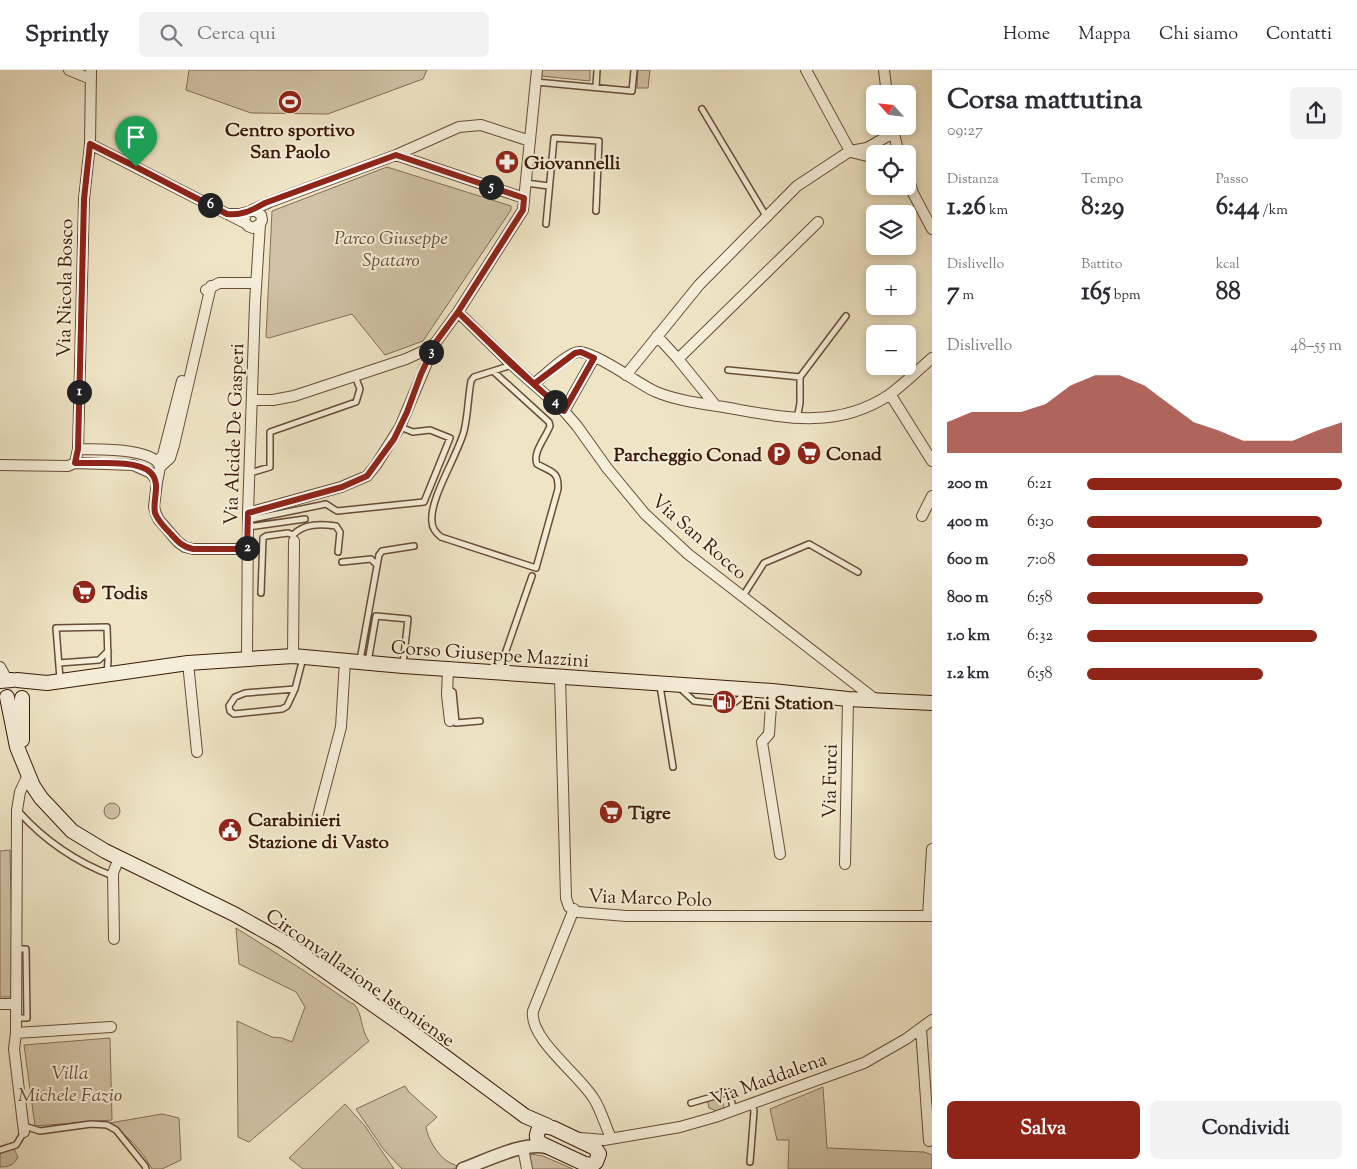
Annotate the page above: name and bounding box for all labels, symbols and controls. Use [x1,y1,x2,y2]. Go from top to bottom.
search box [139,12,489,57]
text: Sprintly [25,18,109,52]
icon: search [157,21,185,49]
text: Cerca qui [197,21,276,48]
text: Home [1003,22,1050,48]
text: Mappa [1078,22,1131,48]
text: Chi siamo [1159,22,1238,48]
text: Contatti [1266,22,1332,48]
text: Corsa mattutina [947,81,1143,121]
north arrow [866,85,916,135]
map controls [866,85,916,375]
button: share [1290,87,1342,139]
sports icon: Centro sportivo San Paolo [277,89,303,115]
pin [115,116,157,167]
place label: Centro sportivo San Paolo [225,118,356,167]
text: 09:27 [947,120,983,143]
icon: arrive [122,123,150,151]
button: locate [866,145,916,195]
pharmacy icon: Giovannelli [494,149,520,175]
place label: Giovannelli [524,151,621,178]
text: Distanza [947,170,999,190]
text: Tempo [1081,170,1123,190]
text: Passo [1216,170,1248,190]
pin: 5 [478,174,504,200]
text: 5 [489,177,494,197]
text: 1.26 [947,190,986,226]
text: 8:29 [1081,190,1124,226]
text: 6:44 [1216,190,1260,226]
pin: 6 [198,192,222,218]
text: 6 [207,195,214,215]
text: km [986,201,1008,221]
text: /km [1260,201,1288,221]
button: layers [866,205,916,255]
street label: Via Nicola Bosco [52,219,81,358]
park label: Parco Giuseppe Spataro [334,226,448,275]
text: Dislivello [947,255,1004,275]
text: Battito [1081,255,1122,275]
text: kcal [1216,255,1240,275]
button: + [866,265,916,315]
text: 7 [947,275,960,311]
text: 165 [1081,275,1111,311]
text: 88 [1216,275,1241,311]
text: m [960,286,974,306]
text: bpm [1111,286,1141,306]
button: − [866,325,916,375]
text: Dislivello [947,335,1012,358]
text: 48–55 m [1290,335,1342,358]
pin: 3 [418,340,444,364]
text: 3 [429,342,434,362]
street label: Via Alcide De Gasperi [219,343,252,525]
pin: 1 [66,380,92,404]
text: 1 [77,382,82,402]
pin: 4 [542,390,568,414]
text: 4 [552,392,559,412]
supermarket icon: Conad [796,440,822,466]
parking icon: Parcheggio Conad [766,441,792,467]
place label: Conad [826,442,882,469]
place label: Parcheggio Conad [614,443,762,470]
text: 200 m [947,473,988,496]
text: 6:21 [1027,473,1052,496]
street label: Via San Rocco [645,489,752,587]
text: 400 m [947,511,989,534]
text: 6:30 [1027,511,1054,534]
pin: 2 [234,536,260,560]
text: 2 [244,538,251,558]
text: 600 m [947,549,989,572]
text: 7:08 [1027,549,1055,572]
supermarket icon: Todis [71,579,97,605]
place label: Todis [102,581,148,608]
text: 800 m [947,587,989,610]
text: 6:58 [1027,587,1052,610]
text: 1.0 km [947,625,990,648]
text: 6:32 [1027,625,1053,648]
street label: Corso Giuseppe Mazzini [390,635,590,676]
text: 1.2 km [947,663,989,686]
text: 6:58 [1027,663,1052,686]
fuel station icon: Eni Station [711,689,737,715]
place label: Eni Station [742,691,835,718]
street label: Via Furci [817,743,846,819]
supermarket icon: Tigre [598,799,624,825]
place label: Tigre [628,801,671,828]
place label: Carabinieri Stazione di Vasto [248,808,390,857]
public building icon: Carabinieri Stazione di Vasto [217,817,243,843]
street label: Via Marco Polo [587,884,712,915]
street label: Circonvallazione Istoniense [259,903,460,1055]
street label: Via Maddalena [707,1047,831,1114]
park label: Villa Michele Fazio [18,1061,122,1110]
button: Salva [947,1101,1140,1159]
button: Condividi [1150,1101,1342,1159]

